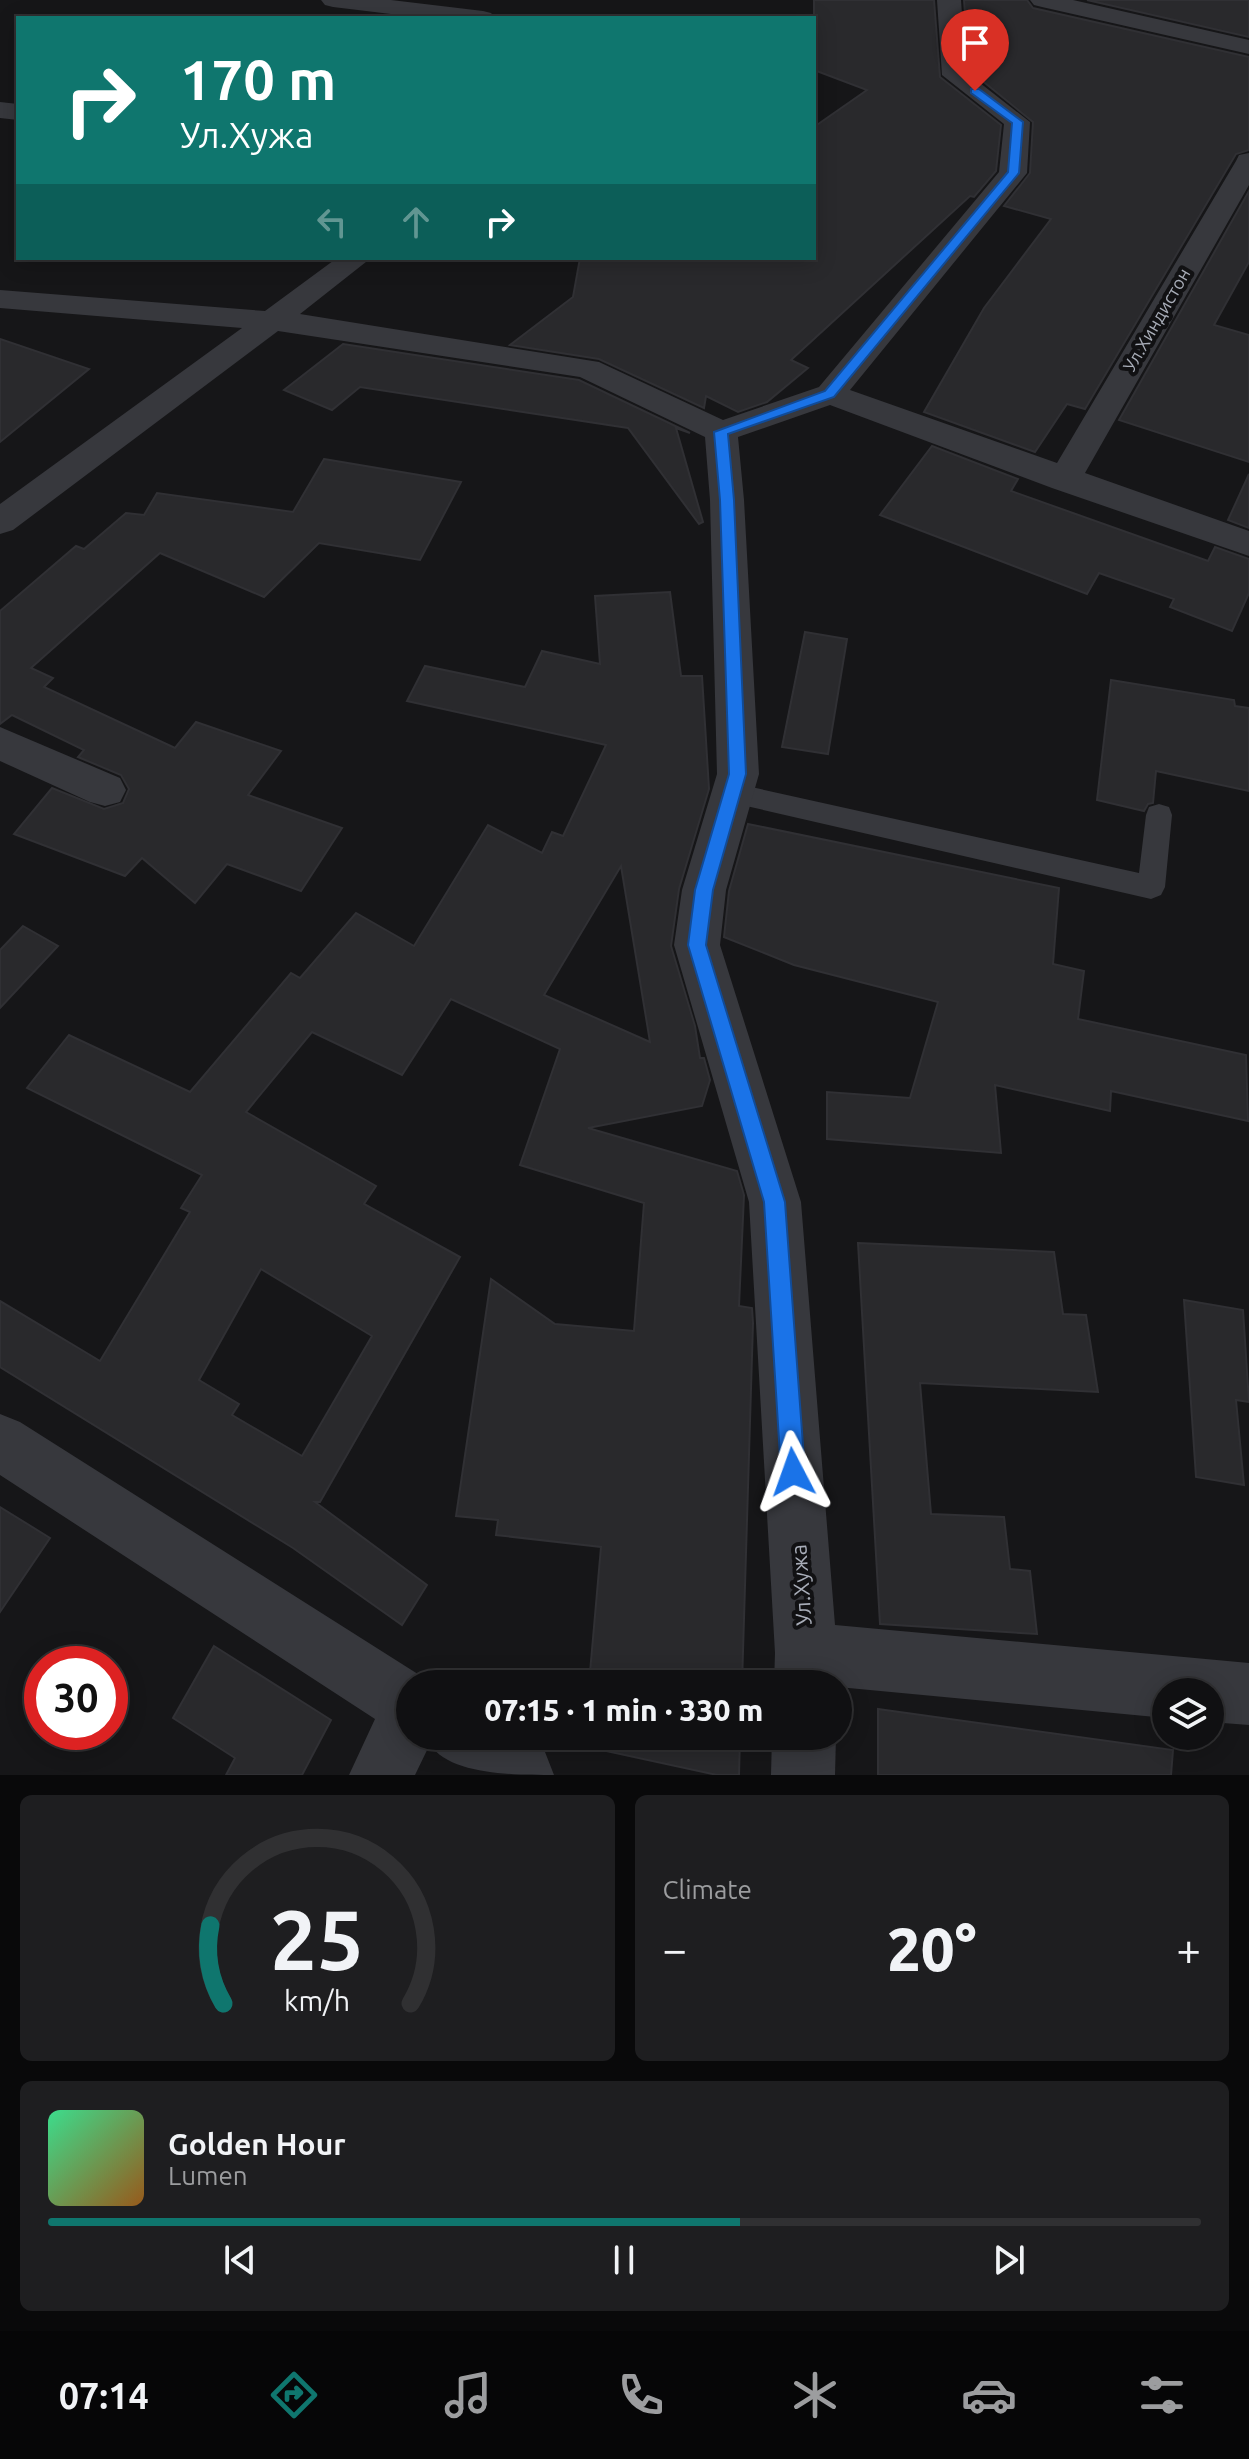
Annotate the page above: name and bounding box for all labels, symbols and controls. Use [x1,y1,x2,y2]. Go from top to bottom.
pin [941,9,1009,91]
icon: arrive [953,21,997,65]
icon: right [48,48,152,152]
text: 170 m [180,48,336,111]
text: Ул.Хужа [180,114,313,155]
icon: left [310,200,354,244]
icon: ahead [394,200,438,244]
icon: right [478,200,522,244]
street label: Ул.Хиндистон [1119,264,1194,375]
position arrow [751,1430,835,1514]
street label: Ул.Хужа [785,1543,816,1627]
speed limit sign: 30 [24,1646,128,1750]
map controls [1152,1678,1224,1750]
button: layers [1152,1678,1224,1750]
text: 07:15 · 1 min · 330 m [485,1693,763,1727]
text: Climate [663,1875,752,1904]
text: 25 [270,1892,364,1986]
text: 20° [887,1915,976,1982]
text: − [663,1924,687,1973]
text: + [1176,1924,1201,1973]
text: km/h [284,1984,350,2016]
text: Golden Hour [168,2127,346,2161]
text: Lumen [168,2161,248,2190]
icon: previous [218,2238,262,2282]
icon: pause [602,2238,646,2282]
icon: next [987,2238,1031,2282]
icon: directions [266,2367,322,2423]
icon: music [440,2367,496,2423]
icon: phone [613,2367,669,2423]
icon: climate [787,2367,843,2423]
icon: car [961,2367,1017,2423]
icon: filters [1134,2367,1190,2423]
text: 07:14 [59,2375,149,2416]

